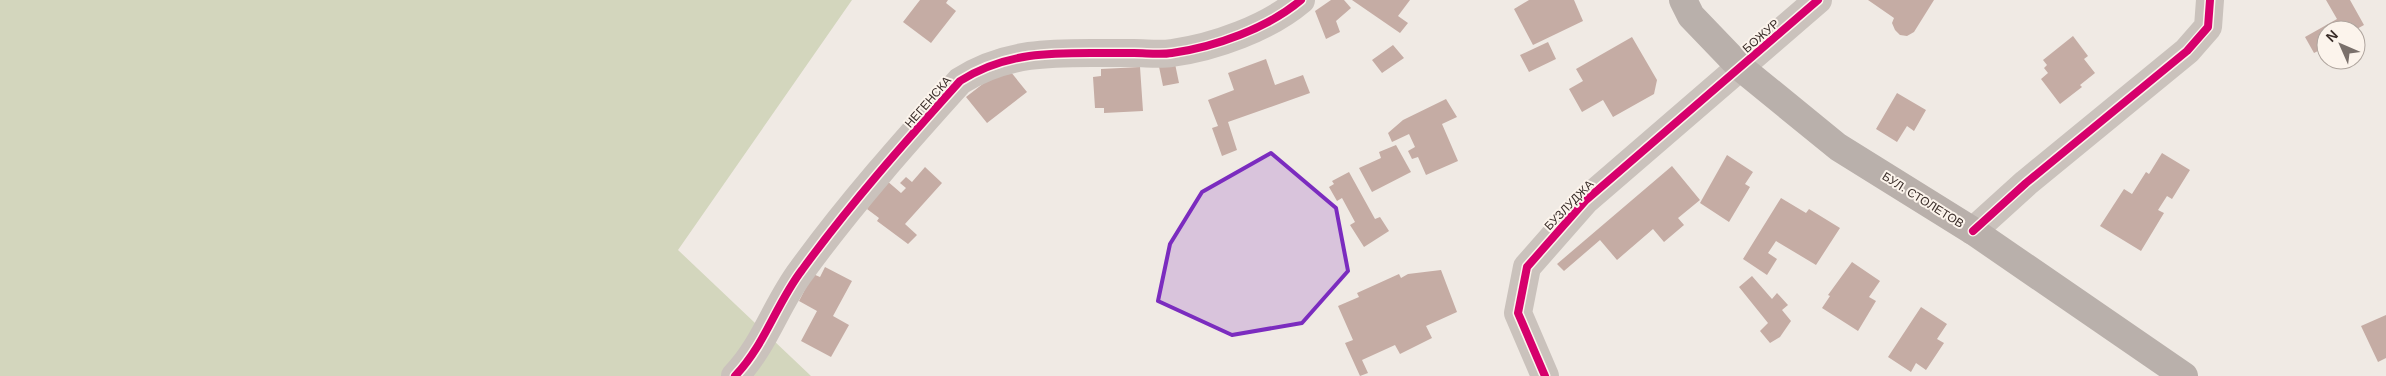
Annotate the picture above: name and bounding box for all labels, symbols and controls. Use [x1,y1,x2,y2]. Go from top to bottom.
street label: БОЖУР [1740,16,1782,56]
north arrow [2316,20,2366,70]
text: N [2323,27,2341,45]
street label: НЕГЕНСКА [902,73,954,131]
street label: БУЛ. СТОЛЕТОВ [1880,169,1966,231]
street label: БУЗЛУДЖА [1542,177,1596,233]

